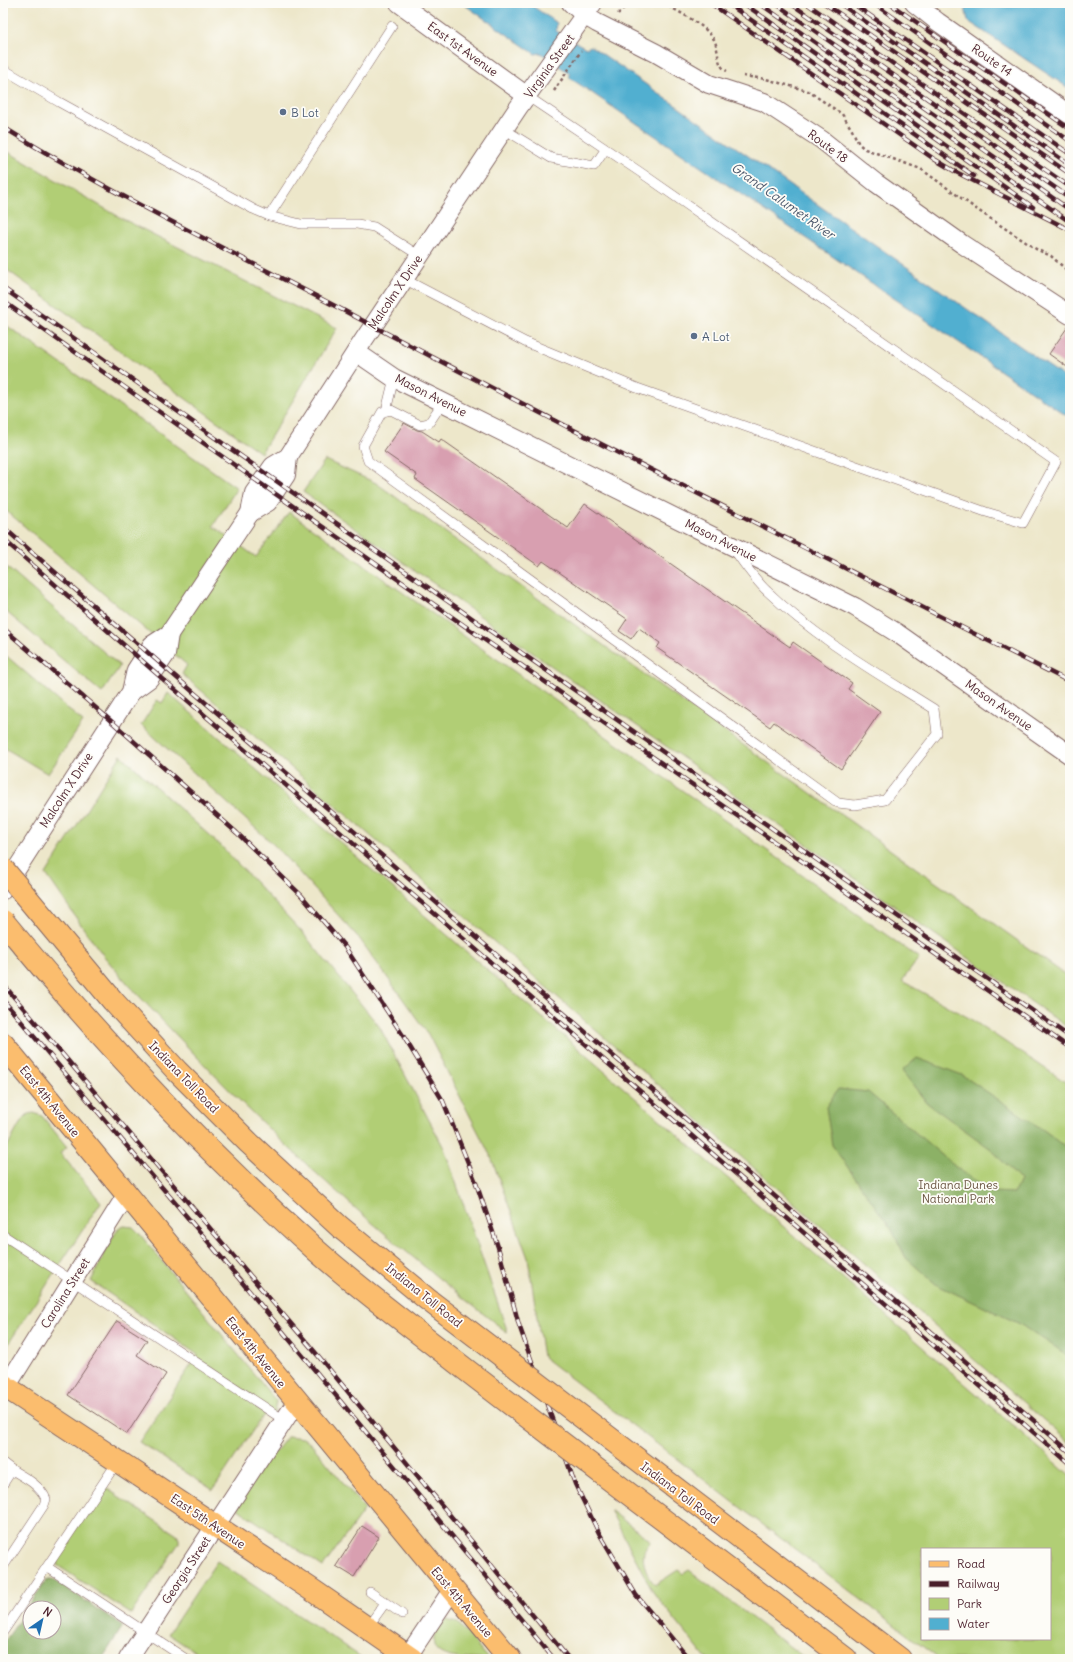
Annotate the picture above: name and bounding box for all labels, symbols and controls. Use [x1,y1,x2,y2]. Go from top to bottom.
street label: East 1st Avenue [425,18,501,80]
street label: Virginia Street [521,31,577,101]
street label: Route 14 [969,41,1015,79]
place label: B Lot [291,105,319,120]
marker: B Lot [278,107,288,117]
street label: Route 18 [805,126,851,166]
water label: Grand Calumet River [728,159,839,244]
street label: Malcolm X Drive [365,252,425,332]
place label: A Lot [702,329,730,344]
marker: A Lot [689,331,699,341]
street label: Mason Avenue [393,370,469,420]
street label: Mason Avenue [683,515,759,565]
street label: Mason Avenue [962,676,1036,734]
street label: Malcolm X Drive [36,750,96,830]
street label: Indiana Toll Road [146,1038,222,1116]
street label: East 4th Avenue [17,1062,83,1140]
park label: Indiana Dunes National Park [918,1177,998,1206]
street label: Carolina Street [37,1255,93,1331]
street label: Indiana Toll Road [383,1260,465,1330]
street label: East 4th Avenue [223,1313,289,1391]
street label: Indiana Toll Road [638,1459,722,1527]
street label: East 5th Avenue [168,1490,248,1552]
street label: Georgia Street [159,1533,213,1607]
legend [921,1548,1051,1640]
text: Road [957,1556,985,1571]
street label: East 4th Avenue [428,1564,496,1640]
text: Railway [957,1576,1000,1591]
text: Park [957,1596,982,1611]
north arrow [22,1600,62,1640]
text: N [41,1604,55,1620]
text: Water [957,1616,990,1631]

